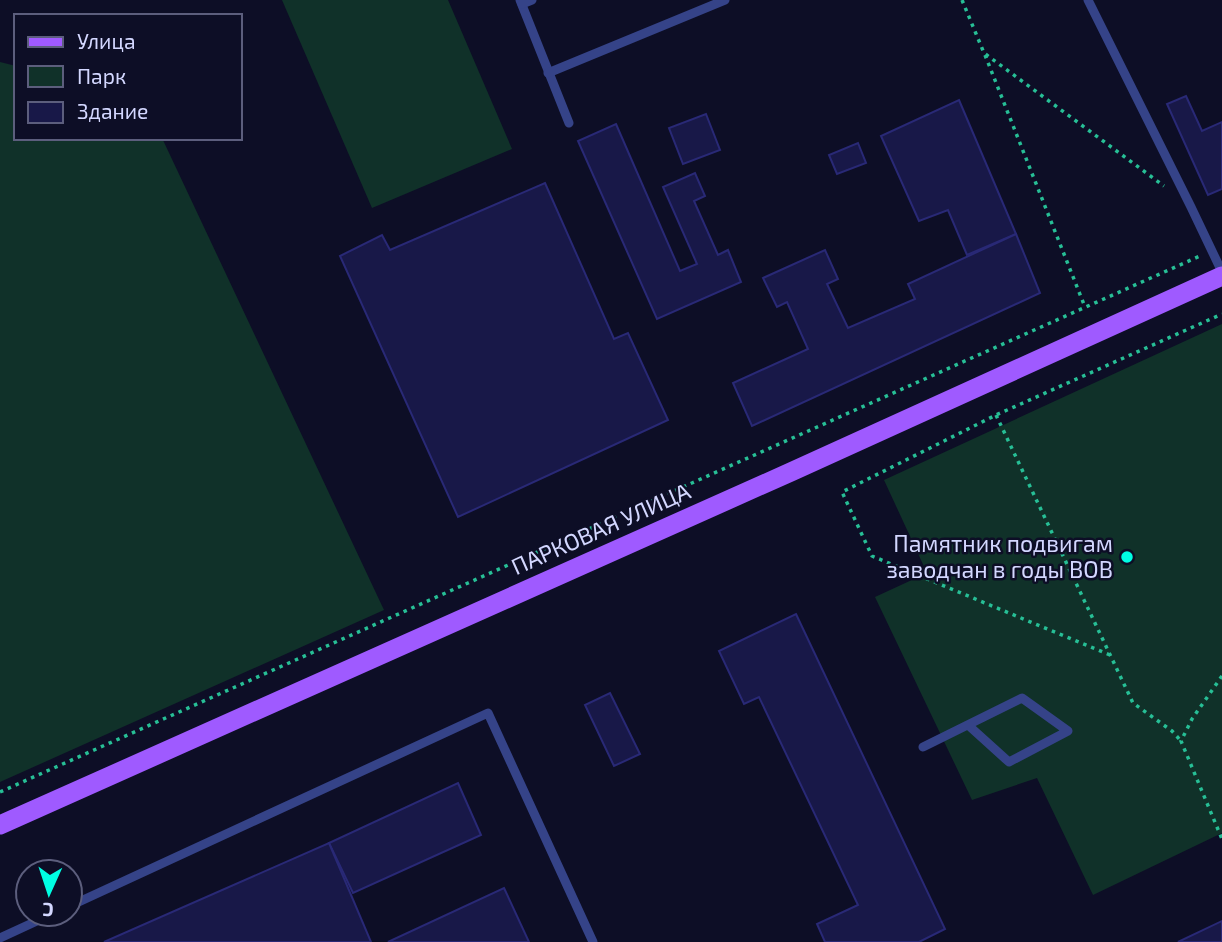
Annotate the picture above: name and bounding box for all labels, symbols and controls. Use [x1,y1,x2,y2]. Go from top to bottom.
legend [14,14,242,140]
text: Улица [77,28,136,53]
text: Парк [77,63,126,88]
text: Здание [77,98,148,123]
street label: ПАРКОВАЯ УЛИЦА [507,476,695,580]
place label: Памятник подвигам заводчан в годы ВОВ [886,529,1113,583]
marker: Памятник подвигам заводчан в годы ВОВ [1119,549,1135,565]
north arrow [14,858,84,928]
text: С [42,899,54,922]

